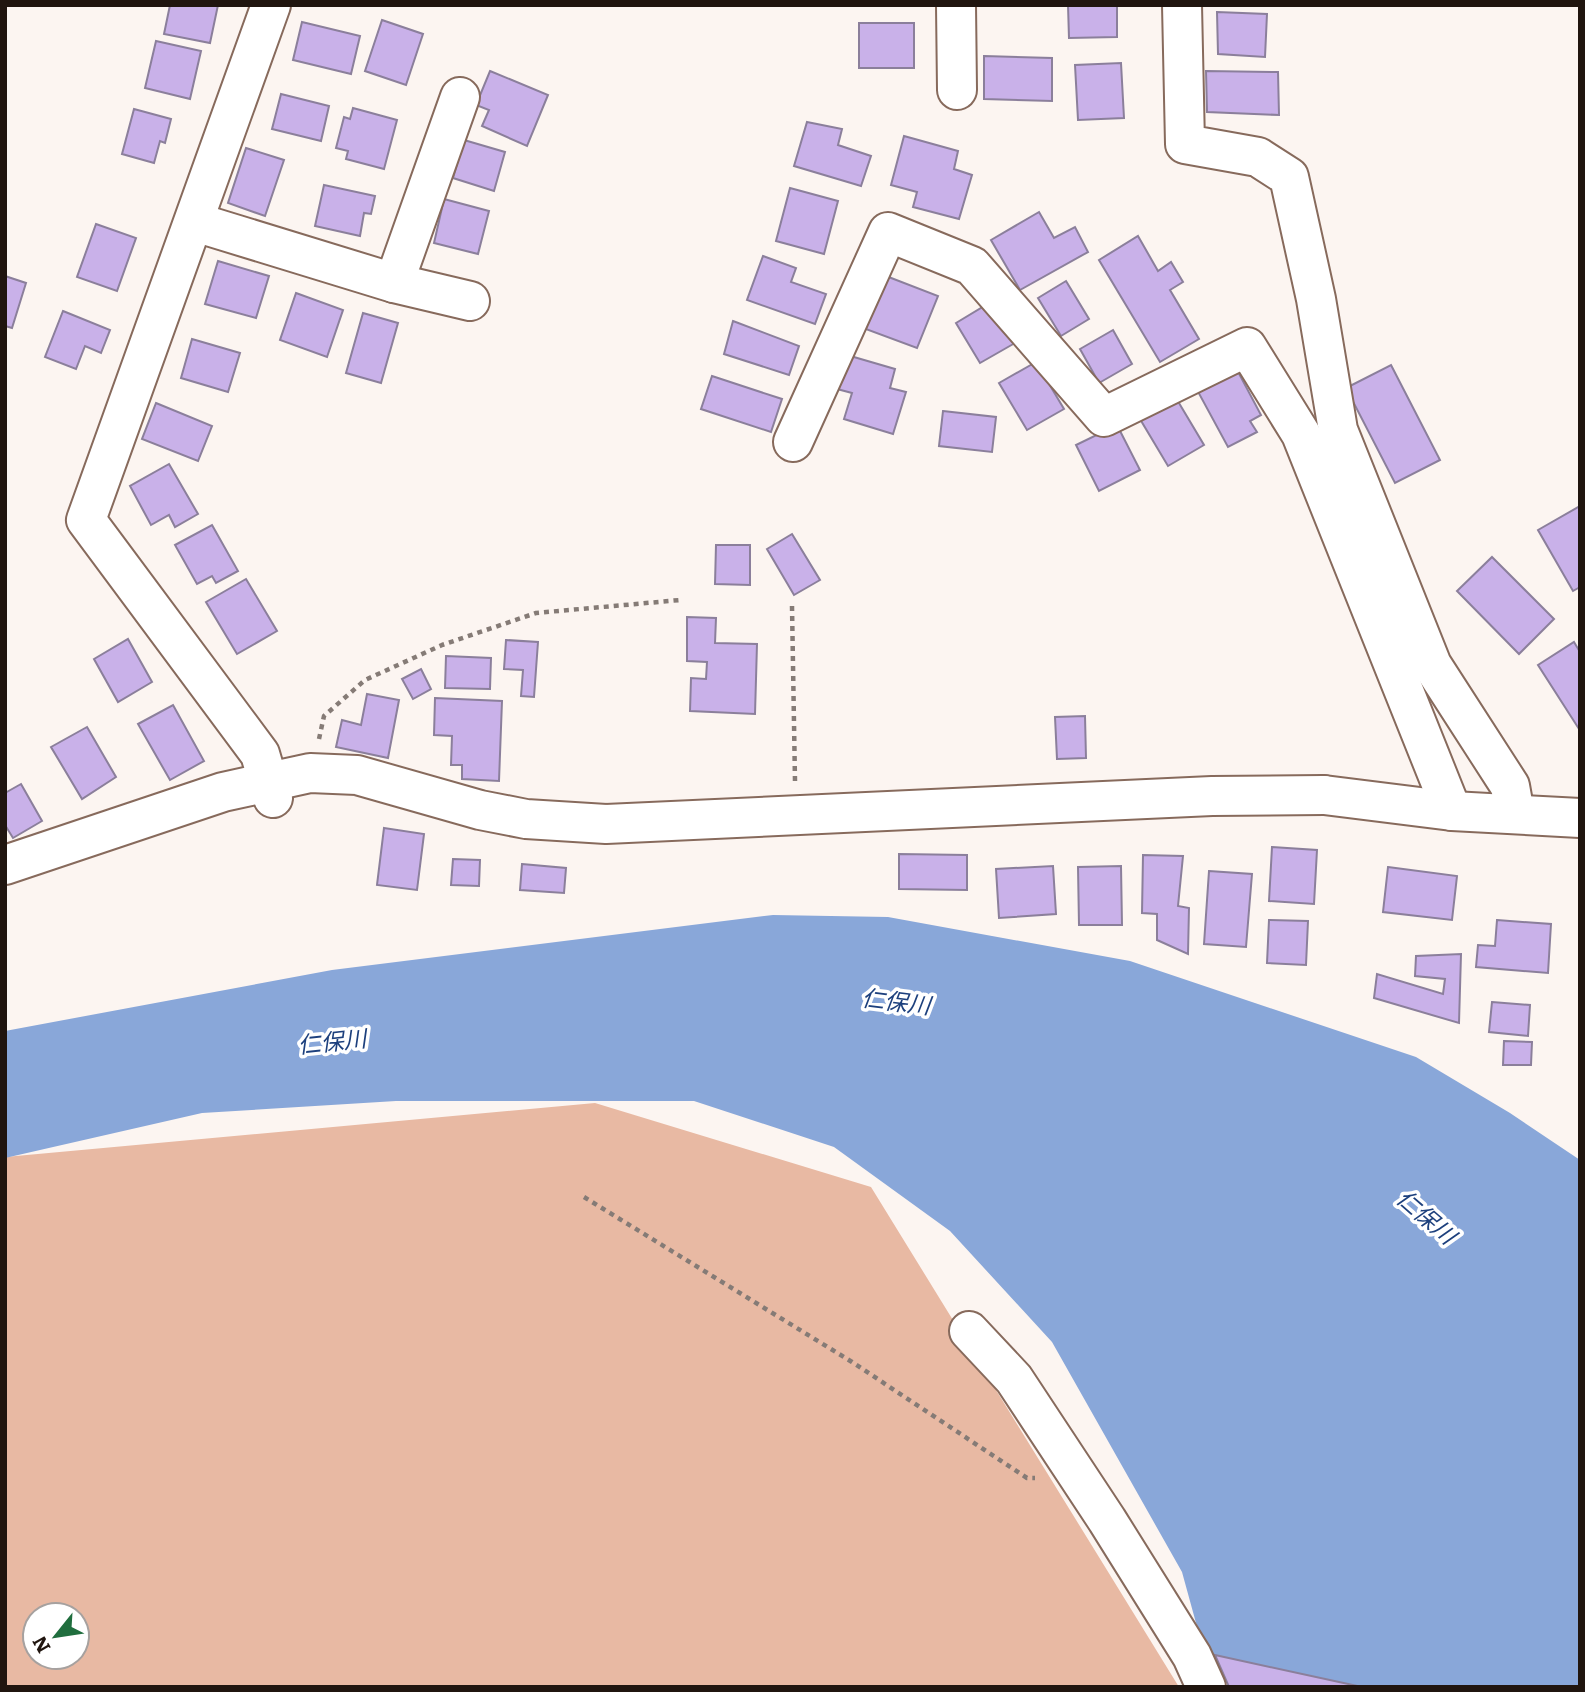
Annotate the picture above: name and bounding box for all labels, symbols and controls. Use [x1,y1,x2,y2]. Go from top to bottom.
water label: 仁保川 [860,979,936,1021]
water label: 仁保川 [296,1019,371,1061]
water label: 仁保川 [1390,1180,1467,1253]
north arrow [21,1601,91,1671]
text: N [24,1631,57,1659]

